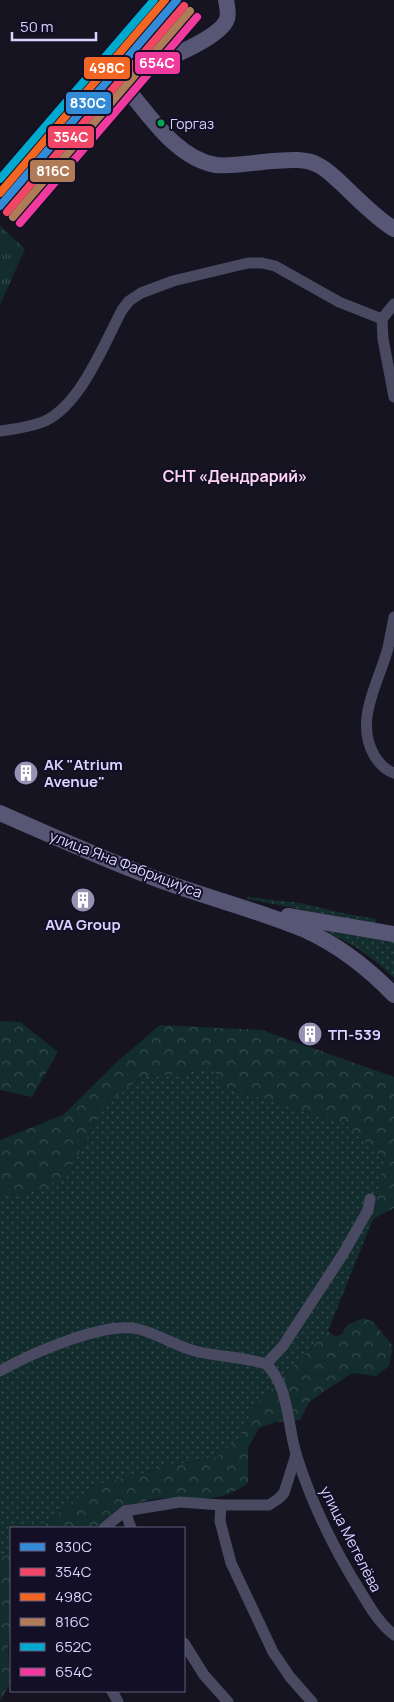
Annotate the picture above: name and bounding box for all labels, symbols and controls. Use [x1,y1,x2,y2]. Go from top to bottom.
scale bar [12,10,96,42]
text: 50 m [20,16,54,37]
line badge: 654С [134,51,181,75]
text: 654С [139,53,175,72]
line badge: 498С [83,56,131,80]
text: 498С [89,58,125,77]
line badge: 830С [65,91,112,115]
text: 830С [70,93,106,112]
place label: Горгаз [170,114,214,133]
marker: Горгаз [156,118,166,128]
line badge: 354С [47,125,95,149]
text: 354С [53,127,89,146]
line badge: 816С [29,159,76,183]
text: 816С [36,161,70,180]
district label: СНТ «Дендрарий» [163,465,307,487]
place label: АК "Atrium Avenue" [44,754,123,792]
building icon: АК "Atrium Avenue" [13,760,39,786]
street label: улица Яна Фабрициуса [47,825,205,903]
building icon: AVA Group [70,887,96,913]
place label: AVA Group [45,914,121,935]
building icon: ТП-539 [297,1021,323,1047]
place label: ТП-539 [328,1024,381,1045]
street label: улица Метелёва [315,1482,387,1596]
legend [10,1527,185,1692]
text: 830С [55,1536,92,1557]
text: 354С [55,1561,92,1582]
text: 498С [55,1586,93,1607]
text: 816С [55,1611,90,1632]
text: 652С [55,1636,92,1657]
text: 654С [55,1661,93,1682]

